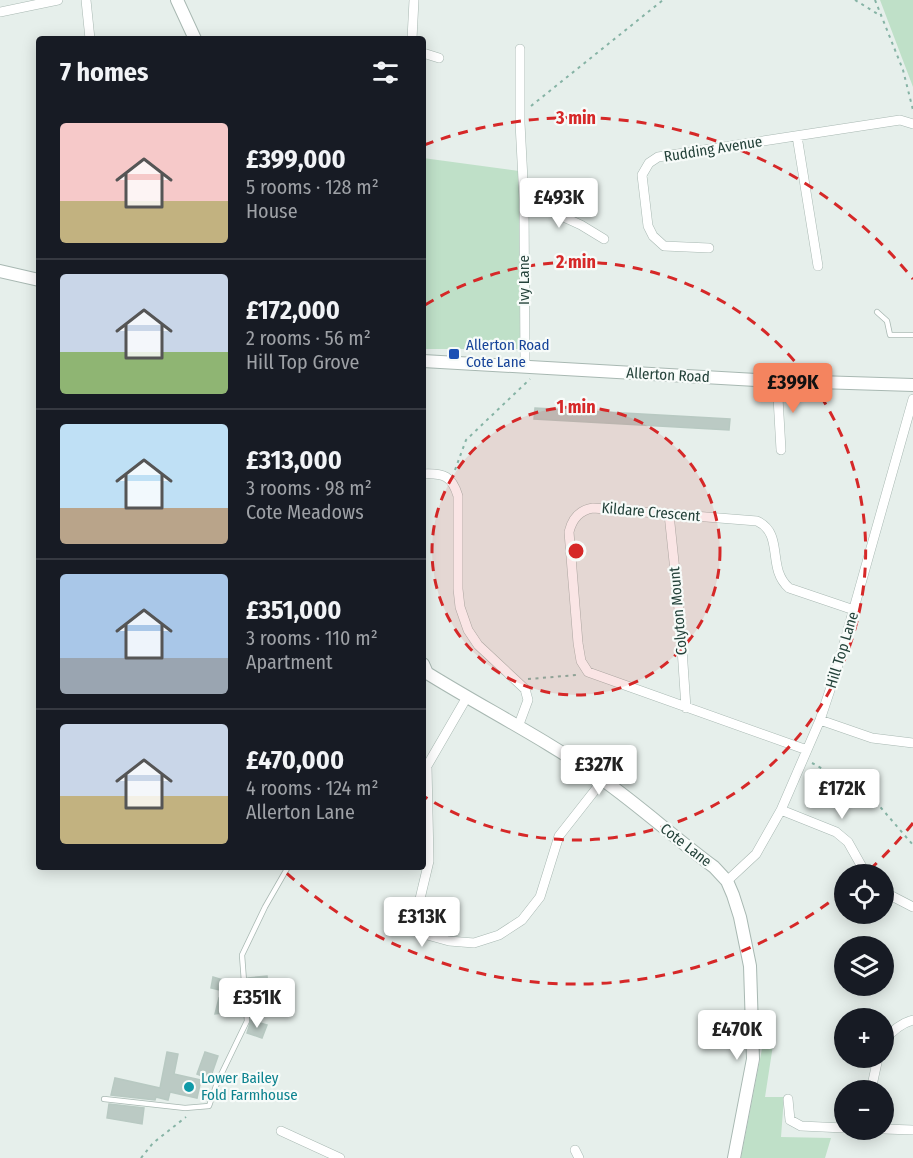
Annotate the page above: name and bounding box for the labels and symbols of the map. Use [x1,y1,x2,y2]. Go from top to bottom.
text: 3 min [555,107,596,129]
street label: Rudding Avenue [662,132,764,166]
pin: £493K [517,178,601,229]
text: 2 min [555,251,596,273]
street label: Ivy Lane [515,255,533,305]
place label: Allerton Road Cote Lane [466,336,549,371]
marker: Allerton Road Cote Lane [447,347,461,361]
pin: £399K [751,363,835,414]
street label: Allerton Road [626,364,710,386]
text: 1 min [556,396,596,418]
street label: Kildare Crescent [601,499,701,525]
centre of rings [566,541,586,561]
street label: Colyton Mount [665,566,691,656]
street label: Hill Top Lane [822,610,862,690]
pin: £327K [557,745,641,796]
pin: £172K [800,769,884,820]
street label: Cote Lane [657,819,715,871]
pin: £313K [380,897,464,948]
pin: £351K [215,978,299,1029]
pin: £470K [695,1010,779,1061]
place label: Lower Bailey Fold Farmhouse [201,1069,298,1104]
marker: Lower Bailey Fold Farmhouse [182,1080,196,1094]

